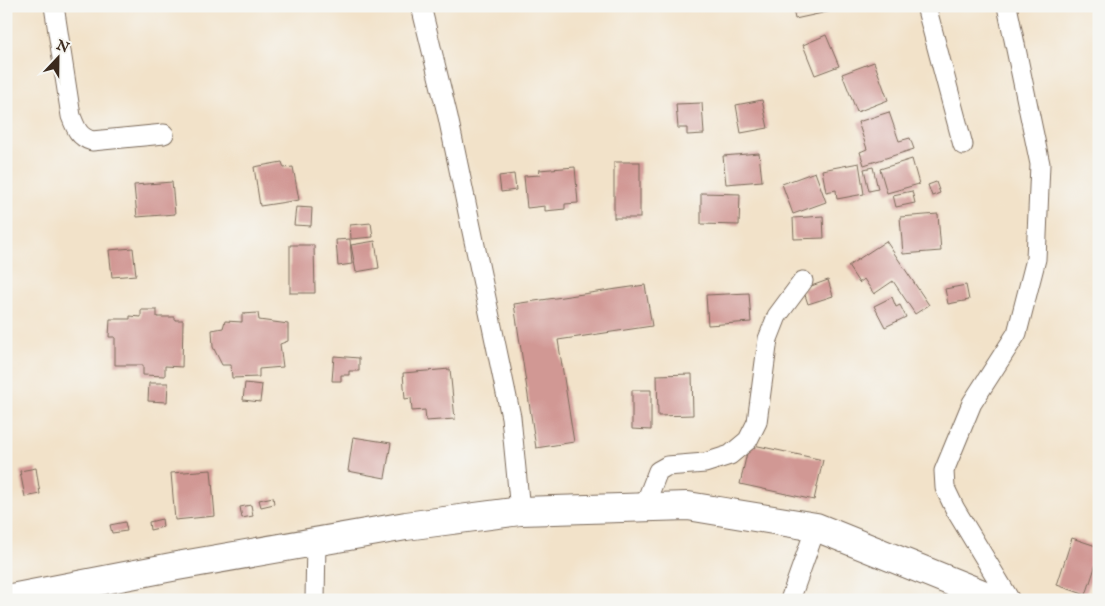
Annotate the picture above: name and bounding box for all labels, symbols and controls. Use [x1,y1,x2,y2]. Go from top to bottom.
north arrow [32,32,82,82]
text: N [53,36,71,57]

